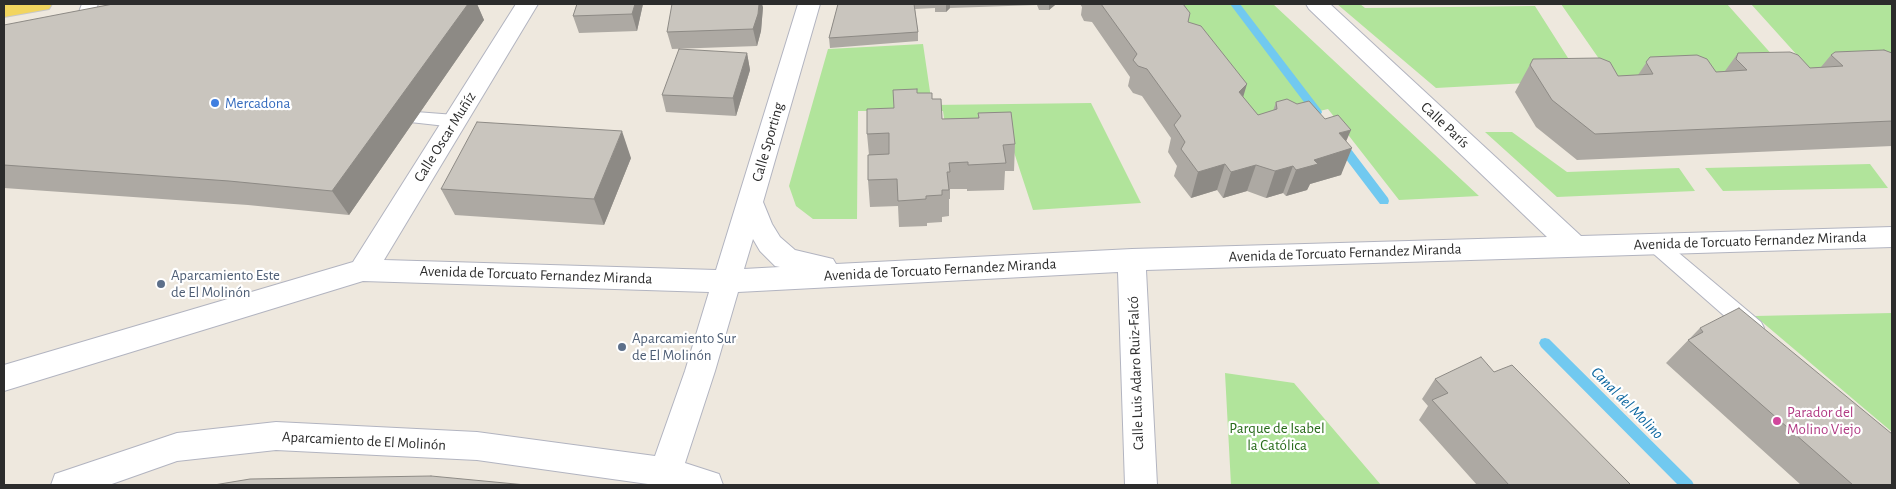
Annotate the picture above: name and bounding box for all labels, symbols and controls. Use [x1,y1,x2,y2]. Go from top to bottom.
street label: Calle Oscar Muñíz [410,89,480,185]
place label: Mercadona [225,94,290,112]
marker: Mercadona [209,97,221,109]
street label: Calle París [1417,98,1473,152]
street label: Calle Sporting [748,100,788,184]
street label: Avenida de Torcuato Fernandez Miranda [1633,228,1867,254]
street label: Avenida de Torcuato Fernandez Miranda [1228,240,1462,266]
street label: Avenida de Torcuato Fernandez Miranda [823,255,1057,285]
street label: Avenida de Torcuato Fernandez Miranda [419,262,653,288]
place label: Aparcamiento Este de El Molinón [171,266,280,301]
marker: Aparcamiento Este de El Molinón [155,278,167,290]
street label: Calle Luis Adaro Ruiz-Falcó [1124,296,1148,450]
place label: Aparcamiento Sur de El Molinón [632,329,736,364]
marker: Aparcamiento Sur de El Molinón [616,341,628,353]
water label: Canal del Molino [1587,363,1667,443]
place label: Parador del Molino Viejo [1787,403,1861,438]
marker: Parador del Molino Viejo [1771,415,1783,427]
park label: Parque de Isabel la Católica [1229,419,1325,454]
street label: Aparcamiento de El Molinón [282,428,446,454]

